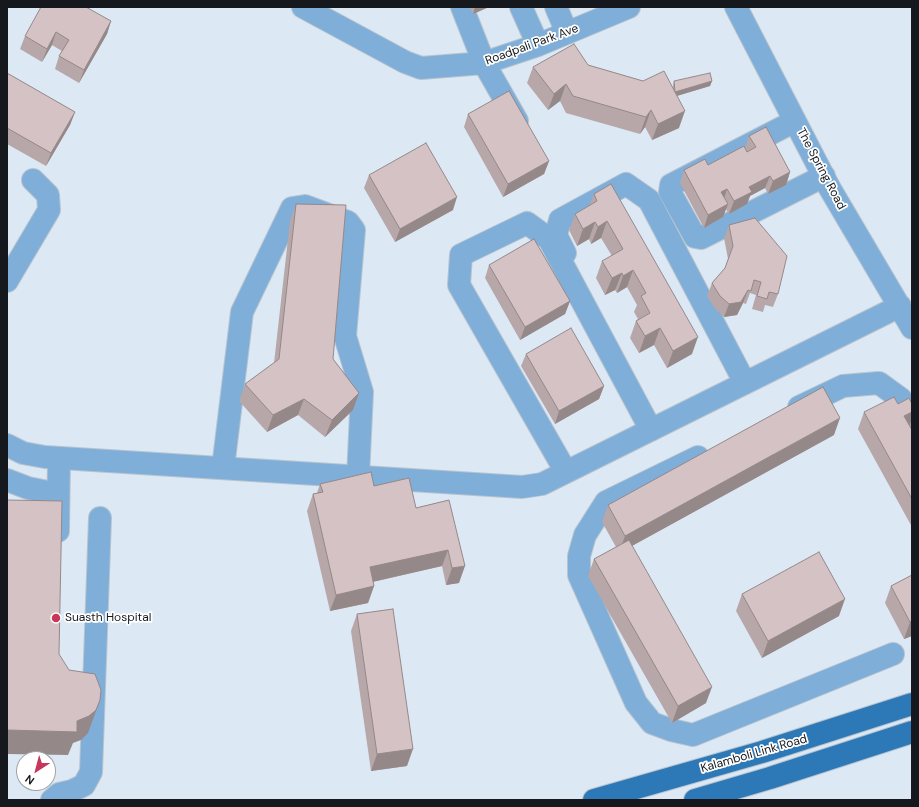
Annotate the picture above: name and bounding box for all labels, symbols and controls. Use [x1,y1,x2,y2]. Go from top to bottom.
street label: Roadpali Park Ave [484,22,580,68]
street label: The Spring Road [793,126,849,212]
place label: Suasth Hospital [65,611,152,625]
marker: Suasth Hospital [50,612,62,624]
street label: Kalamboli Link Road [699,732,809,776]
north arrow [16,751,56,791]
text: N [22,772,37,788]

